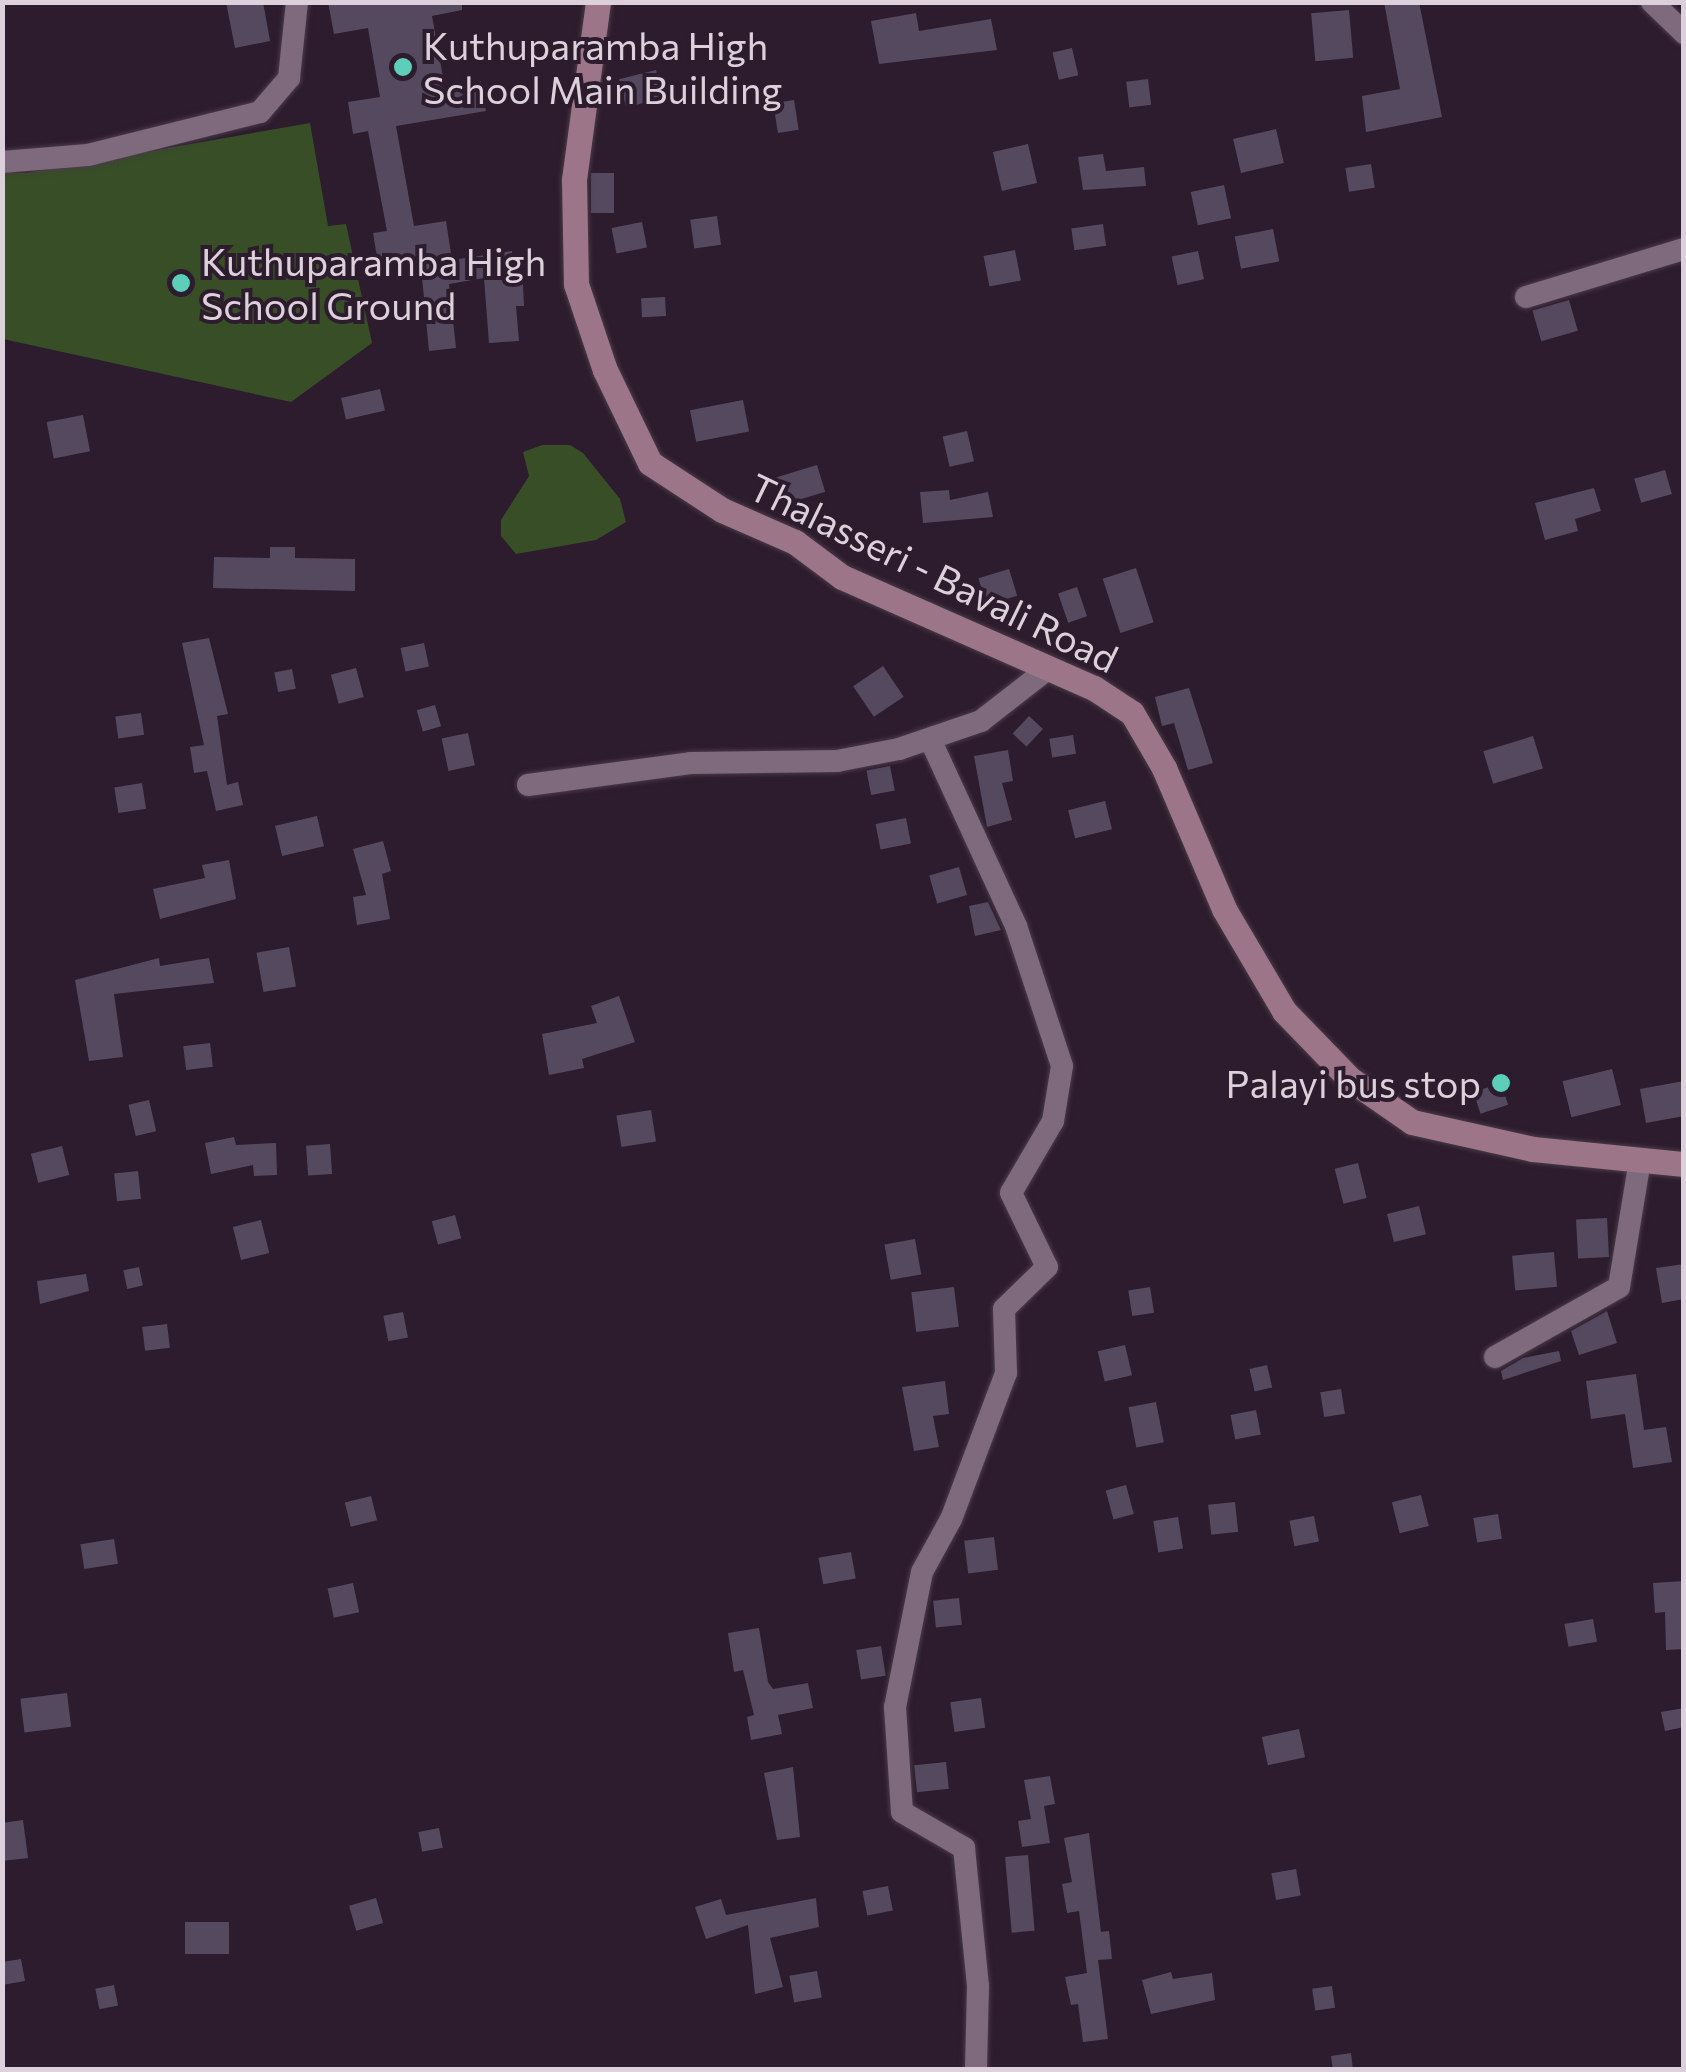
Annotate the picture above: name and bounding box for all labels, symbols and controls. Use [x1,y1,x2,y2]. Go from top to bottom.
place label: Kuthuparamba High School Main Building [423,22,782,111]
marker: Kuthuparamba High School Main Building [392,56,414,78]
place label: Kuthuparamba High School Ground [201,238,546,328]
marker: Kuthuparamba High School Ground [170,272,192,294]
street label: Thalasseri - Bavali Road [742,463,1126,681]
place label: Palayi bus stop [1226,1060,1481,1106]
marker: Palayi bus stop [1490,1072,1512,1094]

